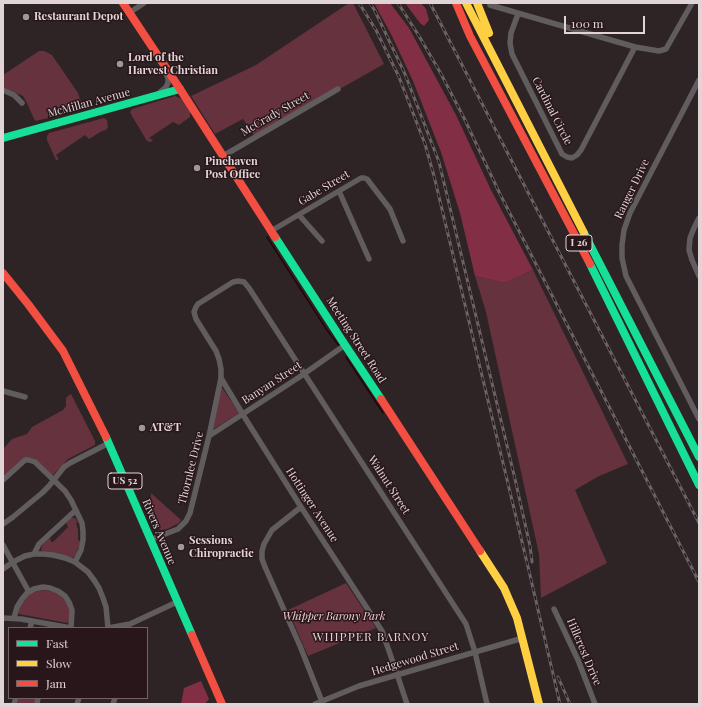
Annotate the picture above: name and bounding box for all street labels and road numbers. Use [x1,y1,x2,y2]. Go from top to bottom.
street label: Cardinal Circle [529,75,575,147]
street label: McMillan Avenue [46,86,132,120]
street label: McCrady Street [238,89,312,139]
street label: Ranger Drive [612,157,652,221]
street label: Gabe Street [296,168,352,208]
road number: I 26 [566,235,592,251]
street label: Meeting Street Road [323,294,389,386]
street label: Banyan Street [240,359,304,407]
street label: Thornlee Drive [176,430,206,506]
street label: Walnut Street [365,453,413,517]
street label: Hottinger Avenue [283,465,341,545]
road number: US 52 [108,473,142,489]
street label: Rivers Avenue [139,497,179,567]
street label: Hillcrest Drive [564,616,604,688]
street label: Hedgewood Street [370,639,460,679]

